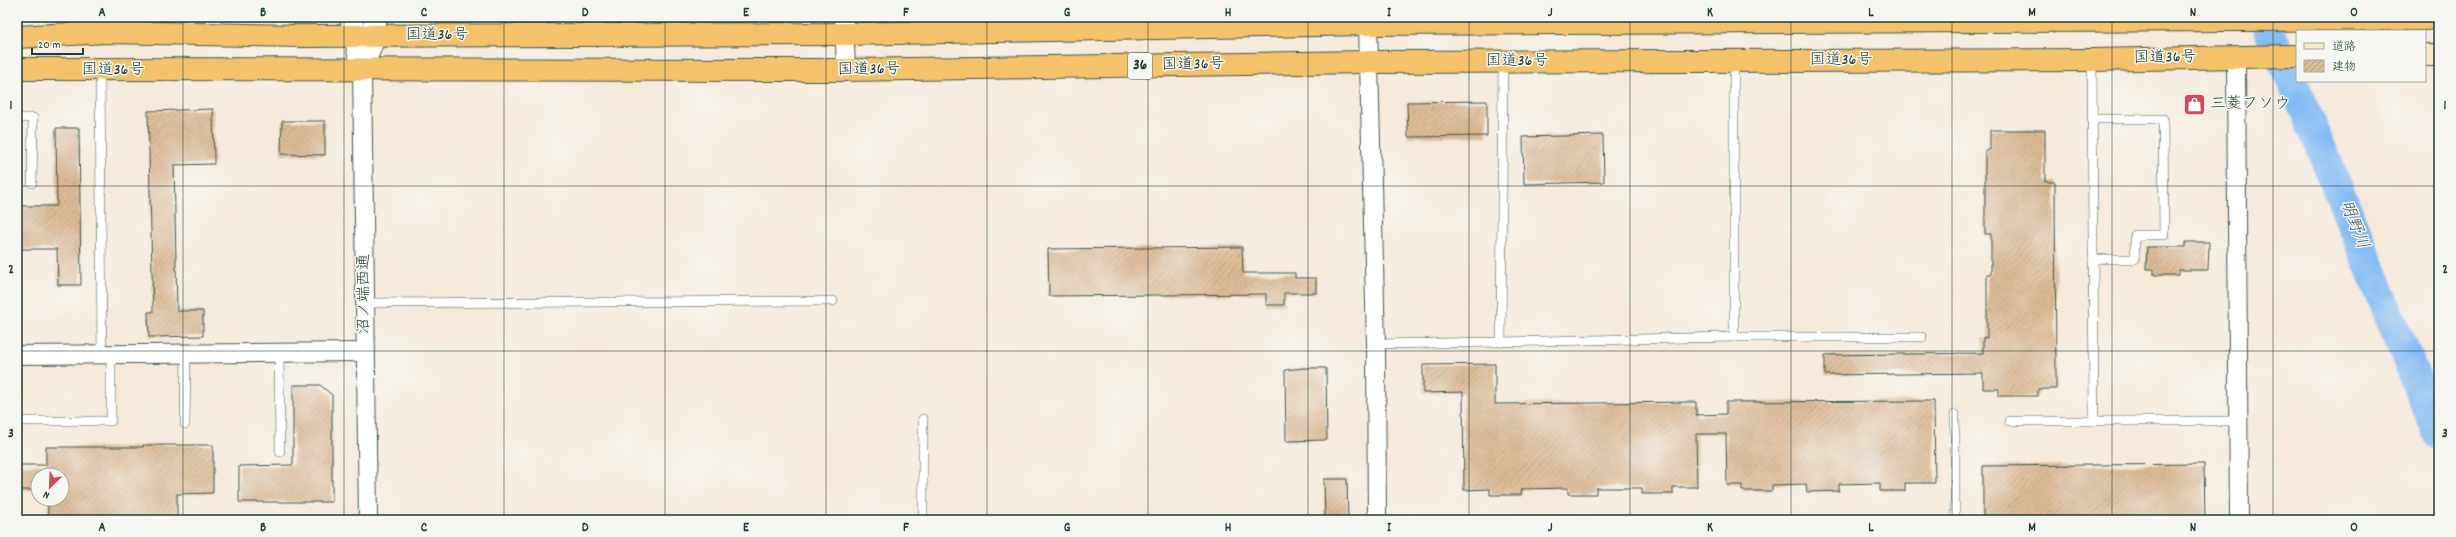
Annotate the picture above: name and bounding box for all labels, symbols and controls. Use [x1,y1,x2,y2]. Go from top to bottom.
text: A [98,4,106,23]
text: B [260,4,266,23]
text: C [421,4,428,23]
text: D [582,4,589,23]
text: E [743,4,750,23]
text: F [903,4,909,23]
text: G [1064,4,1071,23]
text: H [1225,4,1232,23]
text: I [1387,4,1392,23]
text: J [1548,4,1553,23]
text: K [1707,4,1713,23]
text: L [1868,4,1874,23]
text: M [2028,4,2036,23]
text: N [2190,4,2196,23]
text: O [2350,4,2358,23]
street label: 国道36号 [406,24,468,47]
scale bar [32,30,83,56]
legend [2296,30,2426,82]
text: 20 m [38,37,61,54]
text: 道路 [2332,39,2356,56]
street label: 国道36号 [2133,46,2197,70]
street label: 国道36号 [1810,49,1872,72]
street label: 国道36号 [1486,50,1548,73]
road number: 36 [1128,53,1152,79]
street label: 国道36号 [1161,53,1225,77]
street label: 国道36号 [837,58,901,82]
street label: 国道36号 [82,59,144,82]
text: 建物 [2332,59,2356,76]
shop icon: 三菱フソウ [2182,91,2208,117]
place label: 三菱フソウ [2210,93,2290,116]
text: 1 [10,97,13,116]
text: 1 [2444,97,2447,116]
water label: 明野川 [2333,197,2373,253]
street label: 沼ノ端西通 [353,254,376,334]
text: 2 [8,261,14,280]
text: 2 [2442,261,2448,280]
text: 3 [8,425,14,444]
text: 3 [2442,425,2448,444]
north arrow [30,467,70,507]
text: N [40,486,52,503]
text: A [98,519,106,537]
text: B [260,519,266,537]
text: C [421,519,428,537]
text: D [582,519,589,537]
text: E [743,519,750,537]
text: F [903,519,909,537]
text: G [1064,519,1071,537]
text: H [1225,519,1232,537]
text: I [1387,519,1392,537]
text: J [1548,519,1553,537]
text: K [1707,519,1713,537]
text: L [1868,519,1874,537]
text: M [2028,519,2036,537]
text: N [2190,519,2196,537]
text: O [2350,519,2358,537]

